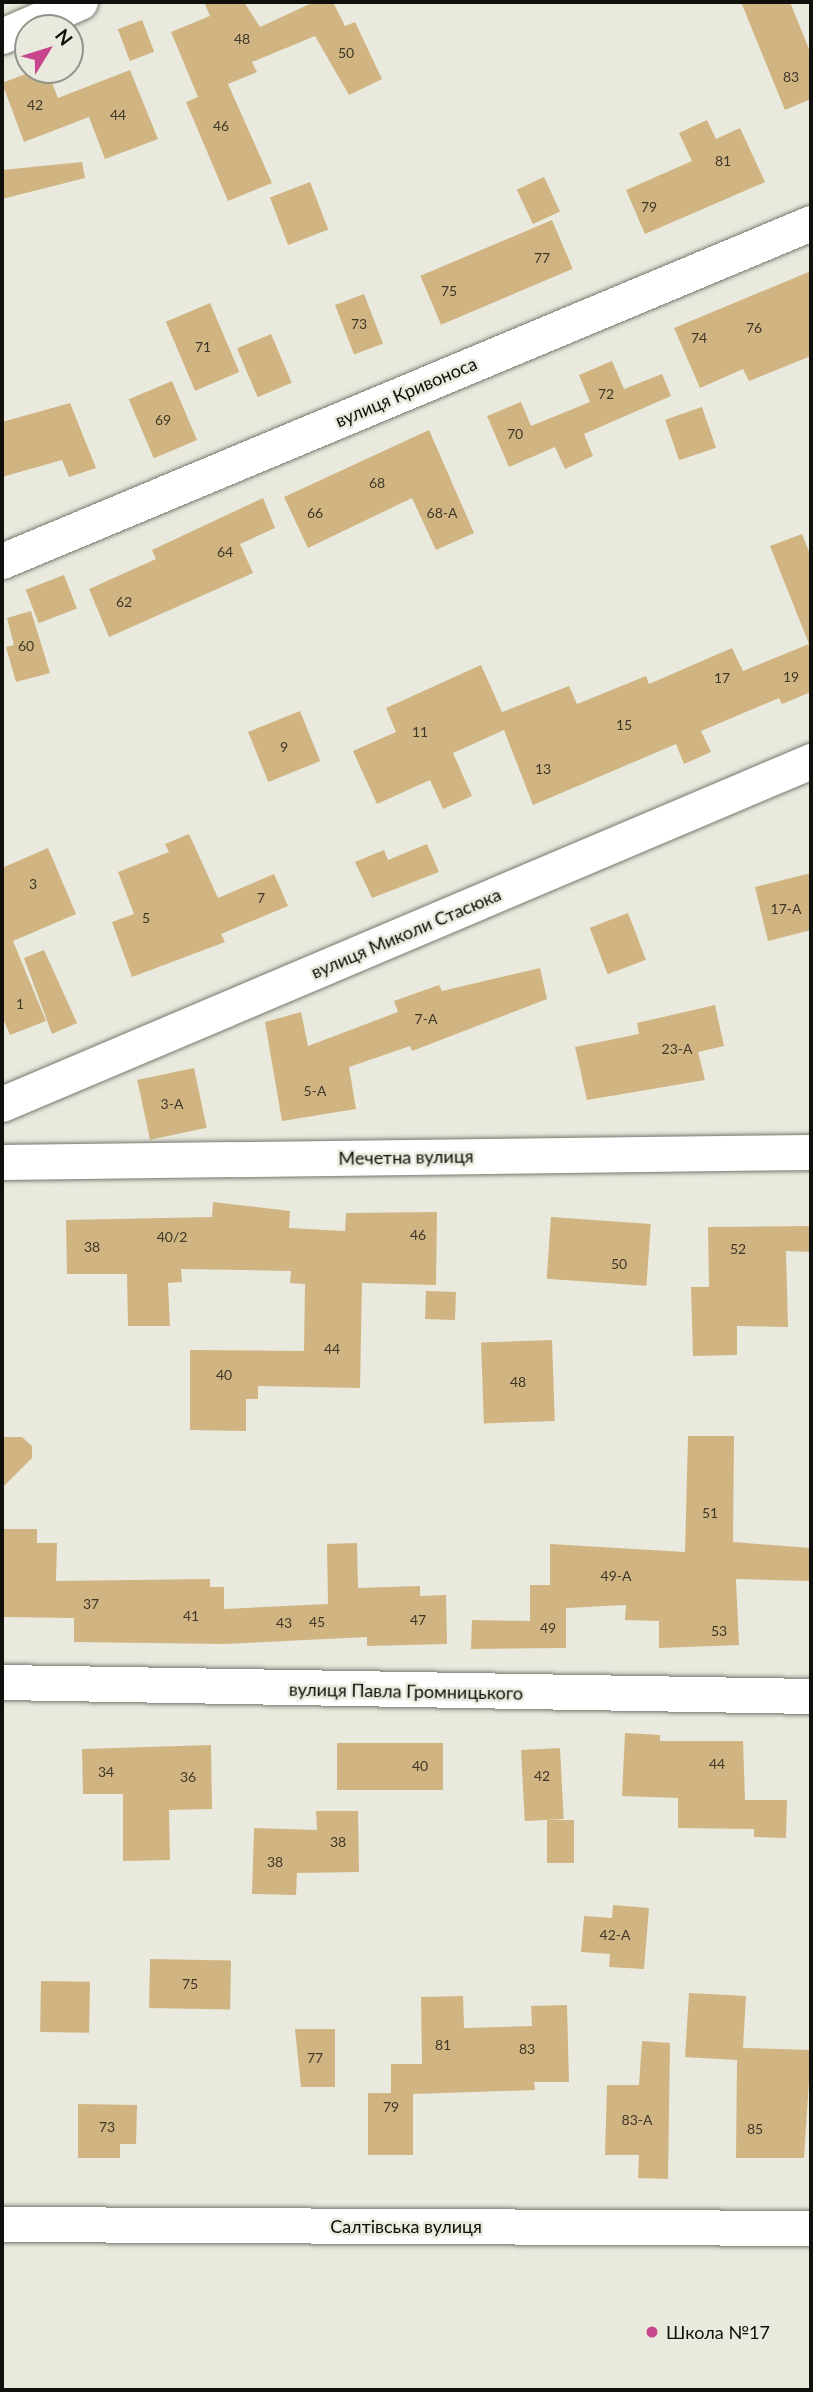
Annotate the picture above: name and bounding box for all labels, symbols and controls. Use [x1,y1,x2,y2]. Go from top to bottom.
north arrow [14,14,84,84]
text: N [51,24,78,50]
house number: 48 [234,31,250,47]
house number: 50 [338,45,354,61]
house number: 83 [783,69,799,85]
house number: 42 [27,97,43,113]
house number: 44 [110,107,126,123]
house number: 46 [213,118,229,134]
house number: 81 [715,153,731,169]
house number: 79 [641,199,657,215]
house number: 77 [534,250,550,266]
house number: 75 [441,283,457,299]
house number: 73 [351,316,367,332]
house number: 76 [746,320,762,336]
house number: 74 [691,330,707,346]
house number: 71 [195,339,211,355]
street label: вулиця Кривоноса [332,352,480,432]
house number: 72 [598,386,614,402]
house number: 69 [155,412,171,428]
house number: 70 [507,426,523,442]
house number: 68 [369,475,385,491]
house number: 66 [307,505,323,521]
house number: 68-А [427,505,457,521]
house number: 64 [217,544,233,560]
house number: 62 [116,594,132,610]
house number: 60 [18,638,34,654]
house number: 19 [783,669,799,685]
house number: 17 [714,670,730,686]
house number: 15 [616,717,632,733]
house number: 11 [412,724,428,740]
house number: 9 [280,739,288,755]
house number: 13 [535,761,551,777]
house number: 3 [29,876,37,892]
street label: вулиця Миколи Стасюка [308,883,504,983]
house number: 7 [257,890,265,906]
house number: 17-А [771,901,801,917]
house number: 5 [142,910,150,926]
house number: 1 [16,996,24,1012]
house number: 7-А [415,1011,437,1027]
house number: 23-А [662,1041,692,1057]
house number: 5-А [304,1083,326,1099]
house number: 3-А [161,1096,183,1112]
street label: Мечетна вулиця [338,1145,474,1169]
house number: 46 [410,1227,426,1243]
house number: 40/2 [157,1229,187,1245]
house number: 38 [84,1239,100,1255]
house number: 52 [730,1241,746,1257]
house number: 50 [611,1256,627,1272]
house number: 44 [324,1341,340,1357]
house number: 40 [216,1367,232,1383]
house number: 48 [510,1374,526,1390]
house number: 51 [702,1505,718,1521]
house number: 49-А [601,1568,631,1584]
house number: 37 [83,1596,99,1612]
house number: 41 [183,1608,199,1624]
house number: 47 [410,1612,426,1628]
house number: 45 [309,1614,325,1630]
house number: 43 [276,1615,292,1631]
house number: 49 [540,1620,556,1636]
house number: 53 [711,1623,727,1639]
street label: вулиця Павла Громницького [289,1678,523,1704]
house number: 44 [709,1756,725,1772]
house number: 40 [412,1758,428,1774]
house number: 34 [98,1764,114,1780]
house number: 42 [534,1768,550,1784]
house number: 36 [180,1769,196,1785]
house number: 38 [330,1834,346,1850]
house number: 38 [267,1854,283,1870]
house number: 42-А [600,1927,630,1943]
house number: 75 [182,1976,198,1992]
house number: 81 [435,2037,451,2053]
house number: 83 [519,2041,535,2057]
house number: 77 [307,2050,323,2066]
house number: 79 [383,2099,399,2115]
house number: 83-А [622,2112,652,2128]
house number: 73 [99,2119,115,2135]
house number: 85 [747,2121,763,2137]
street label: Салтівська вулиця [330,2215,482,2237]
place label: Школа №17 [666,2321,770,2343]
marker: Школа №17 [644,2324,660,2340]

